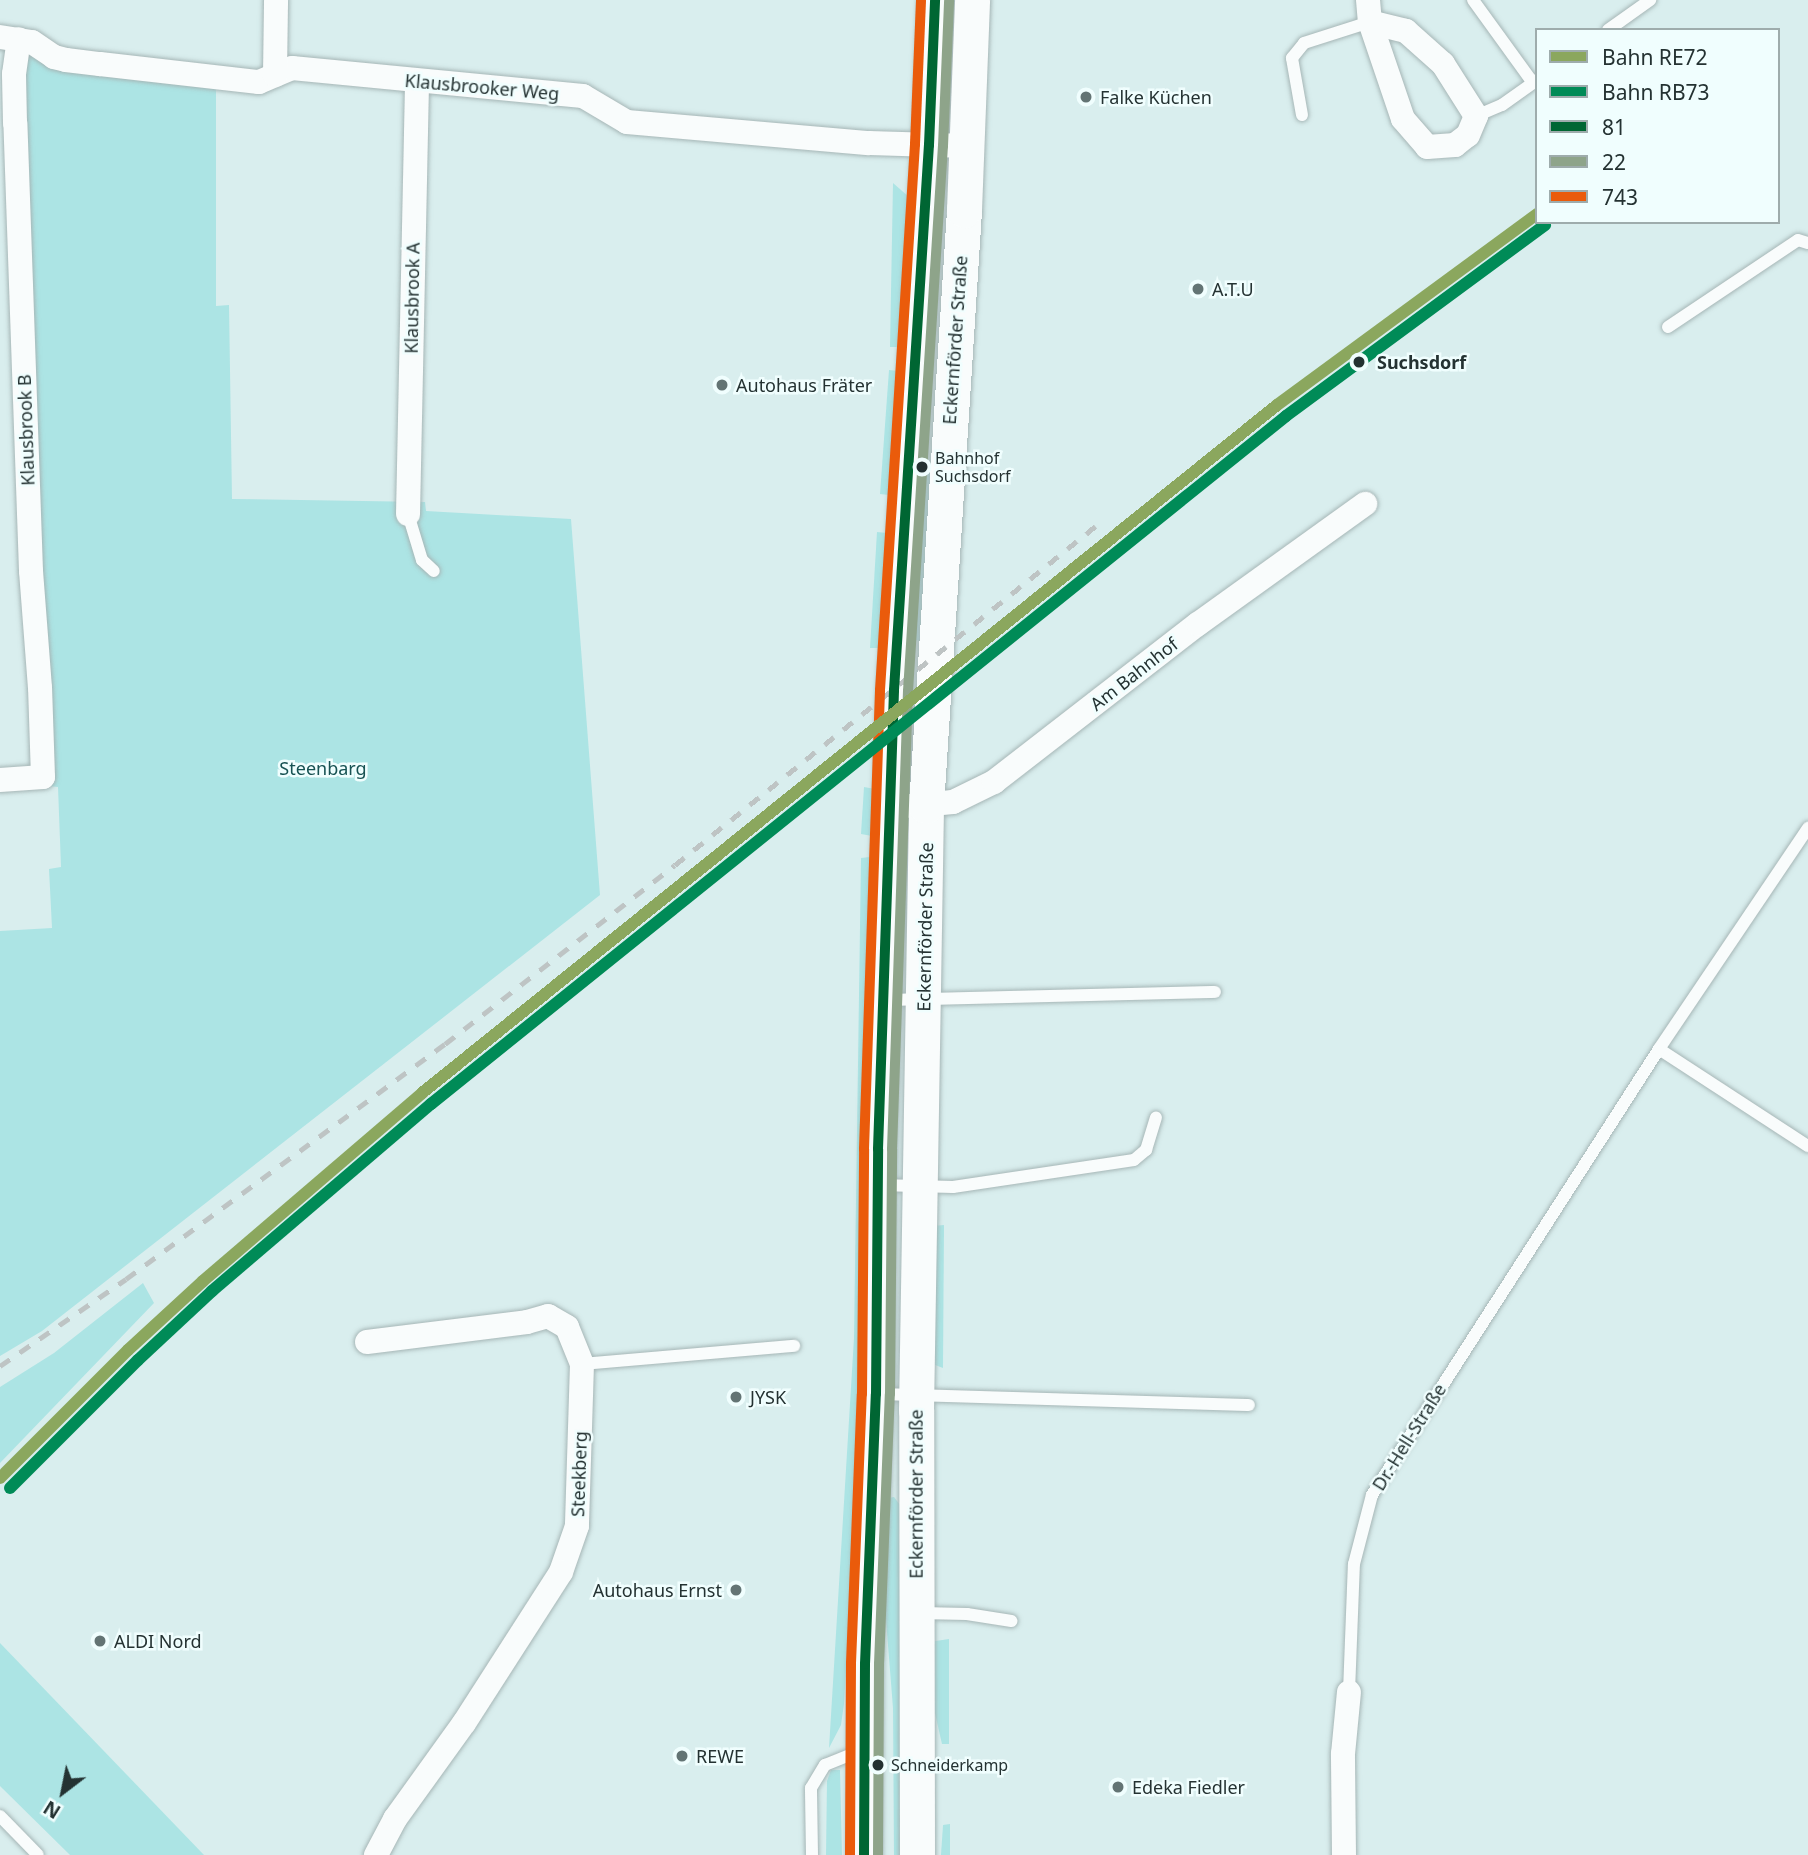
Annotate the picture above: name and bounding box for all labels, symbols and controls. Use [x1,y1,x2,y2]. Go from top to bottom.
legend [1535,28,1780,224]
text: Bahn RE72 [1602,43,1708,71]
street label: Klausbrooker Weg [404,69,560,105]
text: Bahn RB73 [1602,78,1710,106]
place label: Falke Küchen [1100,86,1212,108]
marker: Falke Küchen [1078,89,1094,105]
text: 81 [1602,113,1626,141]
text: 22 [1602,148,1626,176]
text: 743 [1602,183,1638,211]
street label: Klausbrook A [400,242,424,354]
street label: Eckernförder Straße [938,255,972,425]
place label: A.T.U [1212,278,1254,300]
marker: A.T.U [1190,281,1206,297]
marker: Suchsdorf [1347,350,1371,374]
place label: Suchsdorf [1377,351,1466,373]
street label: Klausbrook B [13,374,39,486]
place label: Autohaus Fräter [736,374,872,396]
marker: Autohaus Fräter [714,377,730,393]
place label: Bahnhof Suchsdorf [935,448,1011,486]
marker: Bahnhof Suchsdorf [915,460,929,474]
street label: Am Bahnhof [1086,633,1182,715]
park label: Steenbarg [279,757,367,779]
street label: Eckernförder Straße [913,842,937,1012]
street label: Dr.-Hell-Straße [1368,1380,1450,1494]
place label: JYSK [750,1386,786,1408]
marker: JYSK [728,1389,744,1405]
street label: Eckernförder Straße [905,1409,927,1579]
street label: Steekberg [567,1431,591,1517]
place label: Autohaus Ernst [593,1579,722,1601]
marker: Autohaus Ernst [728,1582,744,1598]
place label: ALDI Nord [114,1630,202,1652]
marker: ALDI Nord [92,1633,108,1649]
place label: REWE [696,1745,744,1767]
marker: REWE [674,1748,690,1764]
place label: Schneiderkamp [891,1755,1008,1775]
north arrow [28,1757,98,1827]
marker: Schneiderkamp [871,1758,885,1772]
place label: Edeka Fiedler [1132,1776,1245,1798]
marker: Edeka Fiedler [1110,1779,1126,1795]
text: N [38,1795,65,1825]

